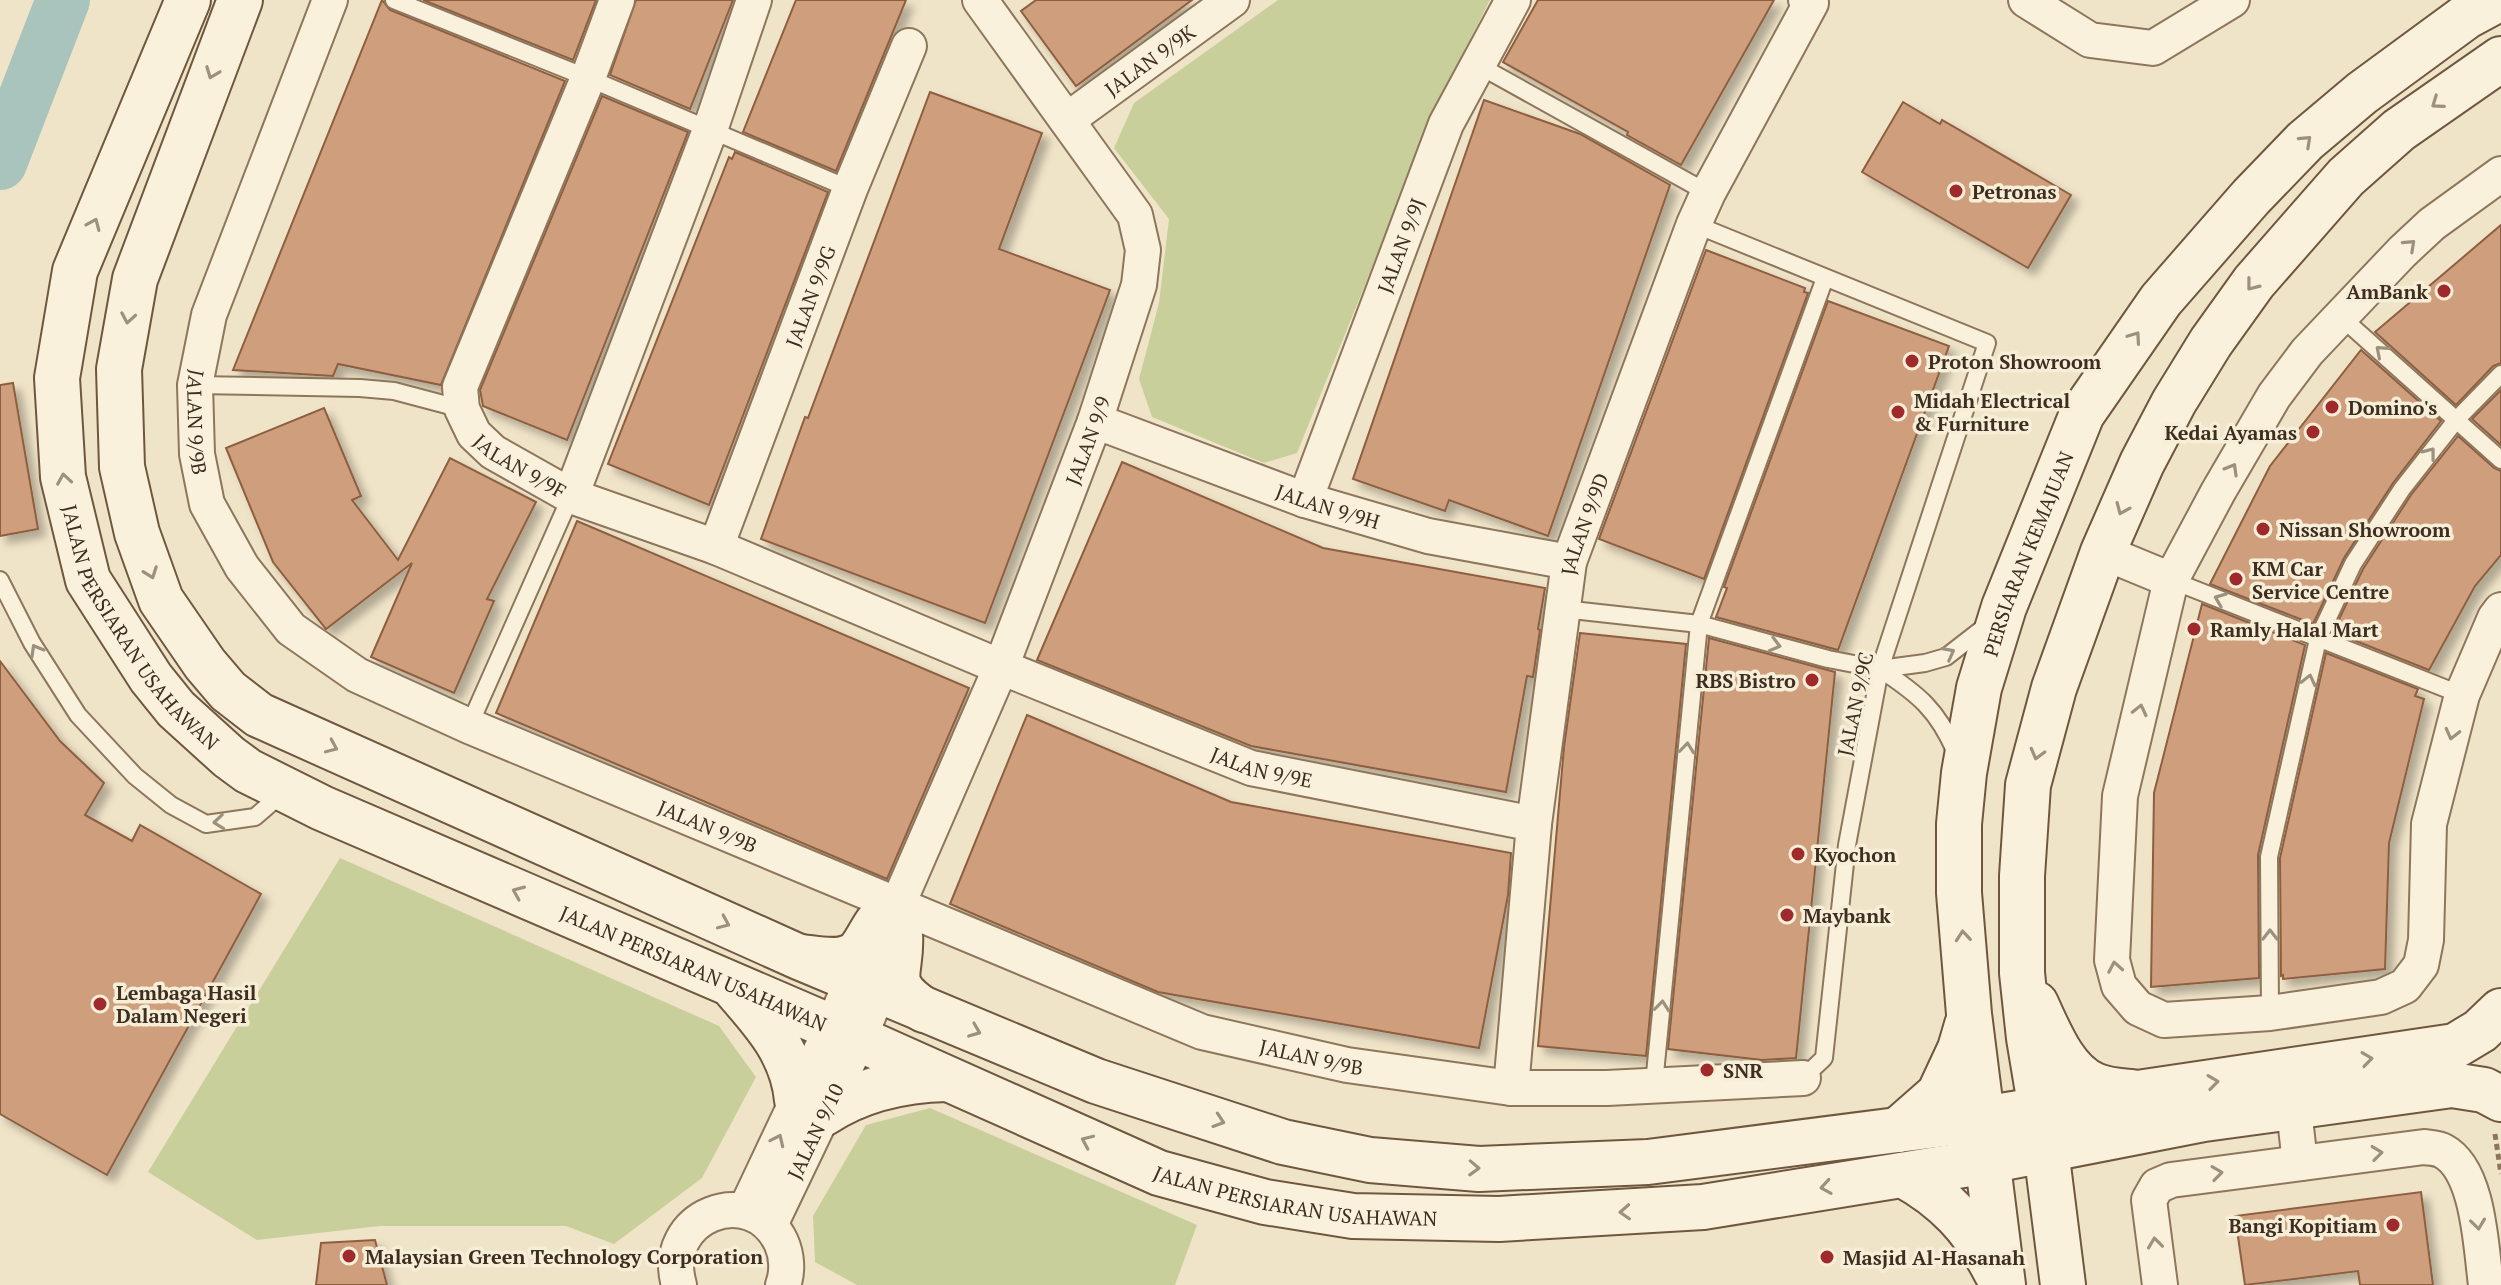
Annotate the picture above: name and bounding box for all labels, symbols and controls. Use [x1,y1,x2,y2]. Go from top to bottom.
street label: JALAN 9/9K [1099,18,1200,102]
one-way arrow [205,65,222,79]
one-way arrow [2431,93,2445,108]
one-way arrow [2296,137,2311,151]
place label: Petronas [1972,178,2056,205]
marker: Petronas [1947,182,1965,200]
street label: JALAN 9/9J [1370,194,1431,297]
one-way arrow [84,218,101,232]
one-way arrow [2401,239,2415,254]
street label: JALAN 9/9G [779,241,841,351]
one-way arrow [2248,276,2262,291]
place label: AmBank [2346,278,2428,305]
marker: AmBank [2435,282,2453,300]
one-way arrow [120,312,137,325]
one-way arrow [2125,332,2140,346]
one-way arrow [2375,347,2390,361]
place label: Proton Showroom [1928,348,2102,375]
marker: Proton Showroom [1903,352,1921,370]
street label: JALAN 9/9B [181,367,214,477]
place label: Midah Electrical & Furniture [1914,387,2071,437]
street label: JALAN 9/9 [1058,393,1116,489]
place label: Domino's [2348,394,2437,421]
marker: Domino's [2323,398,2341,416]
marker: Midah Electrical & Furniture [1889,403,1907,421]
place label: Kedai Ayamas [2165,419,2297,446]
marker: Kedai Ayamas [2304,423,2322,441]
street label: JALAN 9/9F [468,427,571,504]
street label: PERSIARAN KEMAJUAN [1976,447,2079,660]
one-way arrow [2421,447,2435,462]
one-way arrow [2222,463,2238,478]
street label: JALAN 9/9D [1554,469,1614,577]
one-way arrow [57,472,74,485]
street label: JALAN 9/9H [1272,477,1383,535]
one-way arrow [2115,501,2131,515]
street label: JALAN PERSIARAN USAHAWAN [57,502,226,756]
place label: Nissan Showroom [2279,516,2451,543]
marker: Nissan Showroom [2254,520,2272,538]
place label: KM Car Service Centre [2252,555,2389,605]
one-way arrow [142,565,158,579]
marker: KM Car Service Centre [2227,570,2245,588]
one-way arrow [2214,592,2228,609]
place label: Ramly Halal Mart [2210,616,2379,643]
marker: Ramly Halal Mart [2185,620,2203,638]
one-way arrow [1767,635,1781,652]
one-way arrow [30,644,46,659]
one-way arrow [1941,648,1955,663]
street label: JALAN 9/9C [1831,649,1879,759]
place label: RBS Bistro [1695,667,1796,694]
marker: RBS Bistro [1803,671,1821,689]
one-way arrow [2300,673,2317,687]
one-way arrow [2131,703,2148,717]
one-way arrow [2444,727,2461,741]
one-way arrow [323,737,338,753]
street label: JALAN 9/9E [1207,740,1315,793]
one-way arrow [1679,741,1696,754]
one-way arrow [2029,747,2046,760]
street label: JALAN 9/9B [654,793,761,858]
one-way arrow [212,813,225,830]
place label: Kyochon [1814,841,1896,868]
marker: Kyochon [1789,845,1807,863]
one-way arrow [512,886,526,902]
street label: JALAN PERSIARAN USAHAWAN [556,899,831,1037]
place label: Maybank [1803,902,1891,929]
marker: Maybank [1778,906,1796,924]
one-way arrow [715,913,730,929]
one-way arrow [2261,928,2279,941]
one-way arrow [1955,929,1972,942]
one-way arrow [2107,960,2124,973]
place label: Lembaga Hasil Dalam Negeri [116,979,257,1029]
marker: Lembaga Hasil Dalam Negeri [91,995,109,1013]
one-way arrow [1653,999,1670,1012]
one-way arrow [967,1021,981,1038]
street label: JALAN 9/9B [1257,1032,1365,1081]
one-way arrow [2360,1051,2373,1068]
place label: SNR [1723,1057,1763,1084]
marker: SNR [1698,1061,1716,1079]
one-way arrow [2207,1074,2220,1091]
street label: JALAN 9/10 [780,1079,849,1184]
one-way arrow [1211,1112,1225,1128]
one-way arrow [768,1134,784,1149]
one-way arrow [1081,1135,1096,1151]
one-way arrow [2370,1145,2384,1162]
street label: JALAN PERSIARAN USAHAWAN [1149,1159,1438,1231]
one-way arrow [1468,1159,1480,1176]
one-way arrow [2211,1165,2224,1182]
one-way arrow [1819,1178,1833,1195]
one-way arrow [1618,1203,1631,1220]
place label: Bangi Kopitiam [2228,1212,2378,1239]
marker: Bangi Kopitiam [2384,1216,2402,1234]
one-way arrow [2469,1217,2486,1231]
one-way arrow [2147,1236,2164,1249]
place label: Malaysian Green Technology Corporation [365,1243,763,1270]
place label: Masjid Al-Hasanah [1843,1244,2025,1271]
marker: Malaysian Green Technology Corporation [340,1247,358,1265]
marker: Masjid Al-Hasanah [1818,1248,1836,1266]

